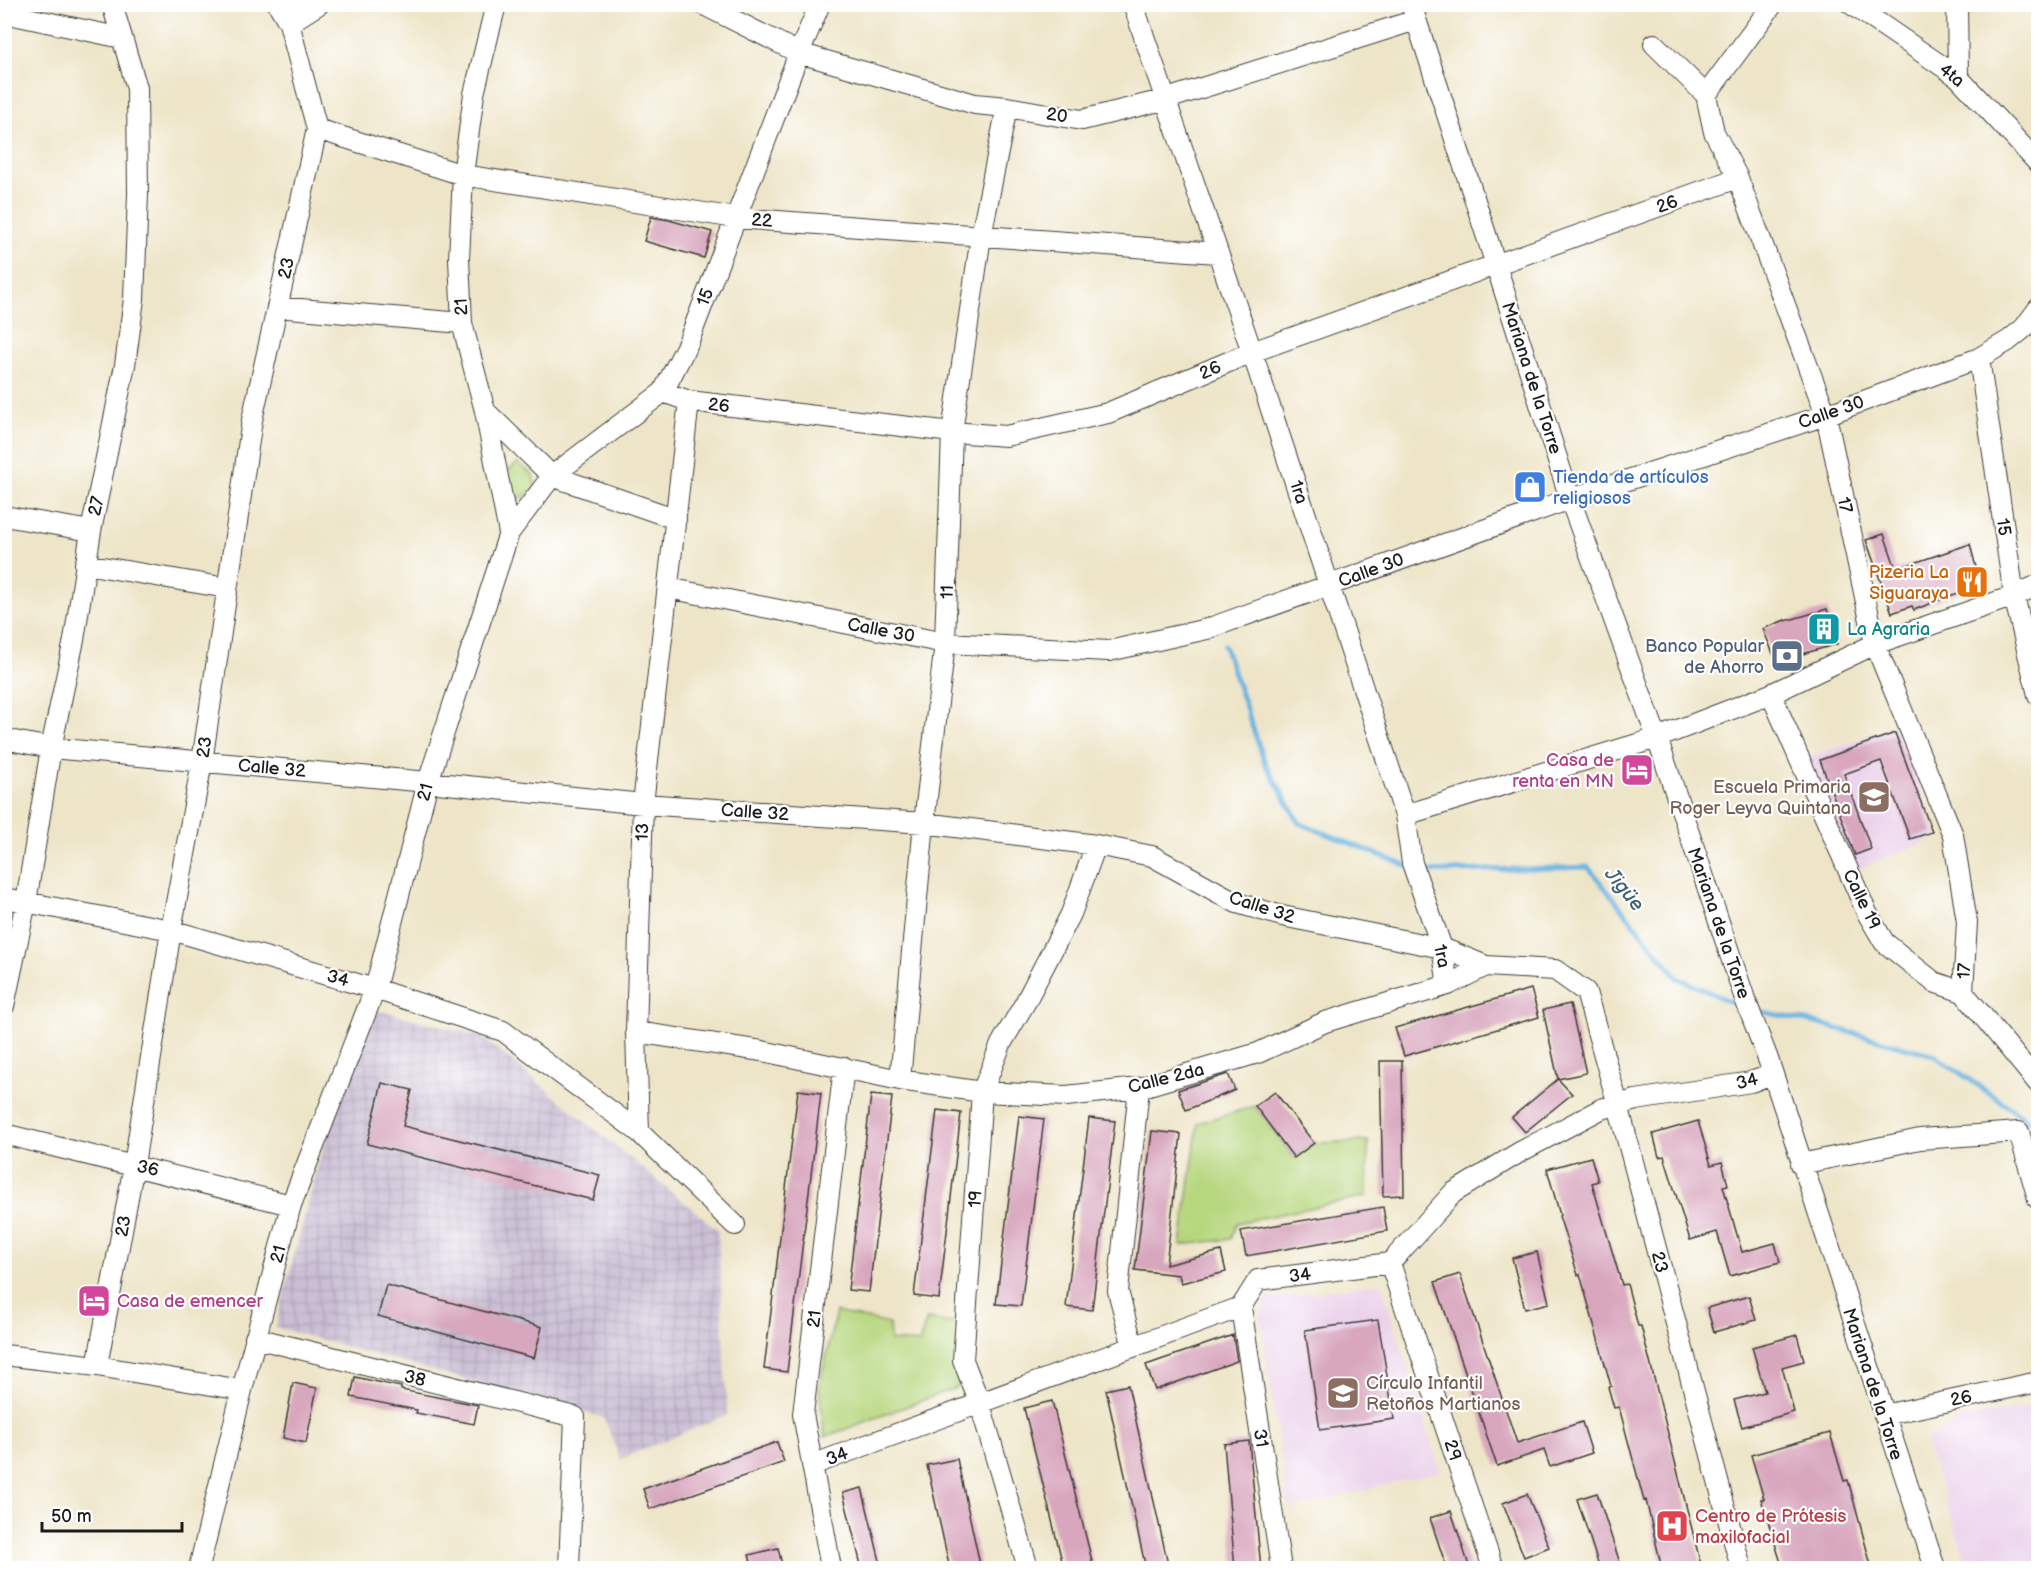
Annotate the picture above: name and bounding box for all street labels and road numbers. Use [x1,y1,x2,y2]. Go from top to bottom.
street label: 4ta [1935,59,1968,92]
street label: 20 [1045,103,1069,128]
street label: 26 [1653,191,1681,218]
street label: 22 [751,209,774,232]
street label: 23 [274,255,299,281]
street label: 15 [693,285,718,309]
street label: 21 [451,298,472,316]
street label: Mariana de la Torre [1497,300,1566,457]
street label: 26 [1196,357,1224,384]
street label: Calle 30 [1796,391,1867,433]
street label: 26 [707,394,731,417]
street label: 1ra [1285,478,1312,506]
street label: 27 [84,494,109,518]
street label: 17 [1833,495,1856,515]
street label: 15 [1992,517,2015,537]
street label: Calle 30 [1336,549,1407,592]
street label: 11 [937,585,958,599]
street label: Calle 30 [845,614,916,647]
street label: 23 [193,735,216,759]
street label: Calle 32 [237,755,307,782]
street label: 21 [413,781,438,803]
street label: Calle 32 [720,800,790,825]
street label: 13 [632,823,653,841]
street label: Mariana de la Torre [1683,845,1754,1002]
street label: Calle 19 [1838,866,1885,932]
street label: Calle 32 [1226,887,1298,928]
street label: 1ra [1429,943,1454,970]
street label: 17 [1954,962,1975,979]
street label: 34 [324,965,351,992]
street label: Calle 2da [1126,1059,1206,1098]
street label: 34 [1734,1069,1760,1094]
street label: 36 [135,1156,161,1181]
street label: 19 [964,1190,987,1208]
street label: 23 [111,1214,136,1238]
street label: 21 [266,1243,291,1265]
street label: 23 [1647,1249,1672,1275]
street label: 34 [1288,1264,1312,1287]
street label: Mariana de la Torre [1838,1306,1907,1463]
street label: 21 [803,1309,826,1329]
street label: 38 [402,1366,428,1391]
street label: 26 [1948,1386,1974,1411]
street label: 31 [1249,1428,1272,1449]
street label: 29 [1439,1437,1466,1464]
street label: 34 [823,1443,851,1470]

